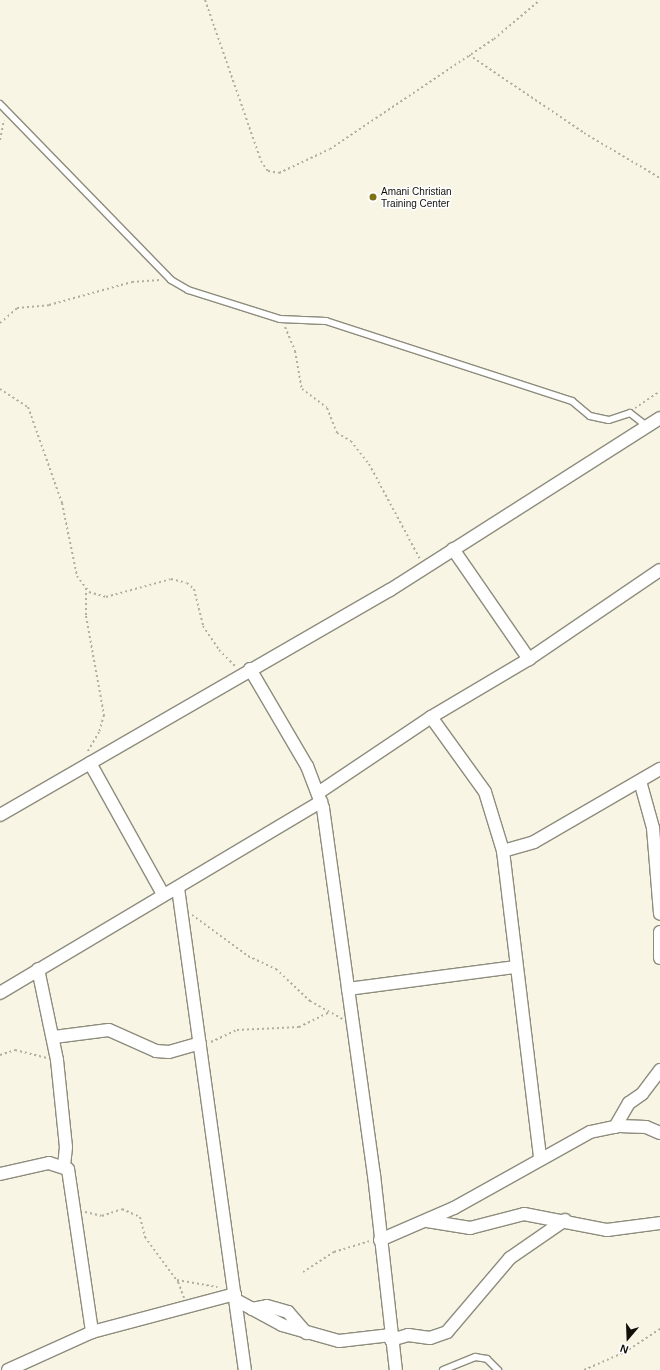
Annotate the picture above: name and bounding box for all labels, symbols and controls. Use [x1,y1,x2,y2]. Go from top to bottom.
place label: Amani Christian Training Center [381,185,452,208]
marker: Amani Christian Training Center [368,192,378,202]
north arrow [608,1318,648,1358]
text: N [618,1342,630,1356]

